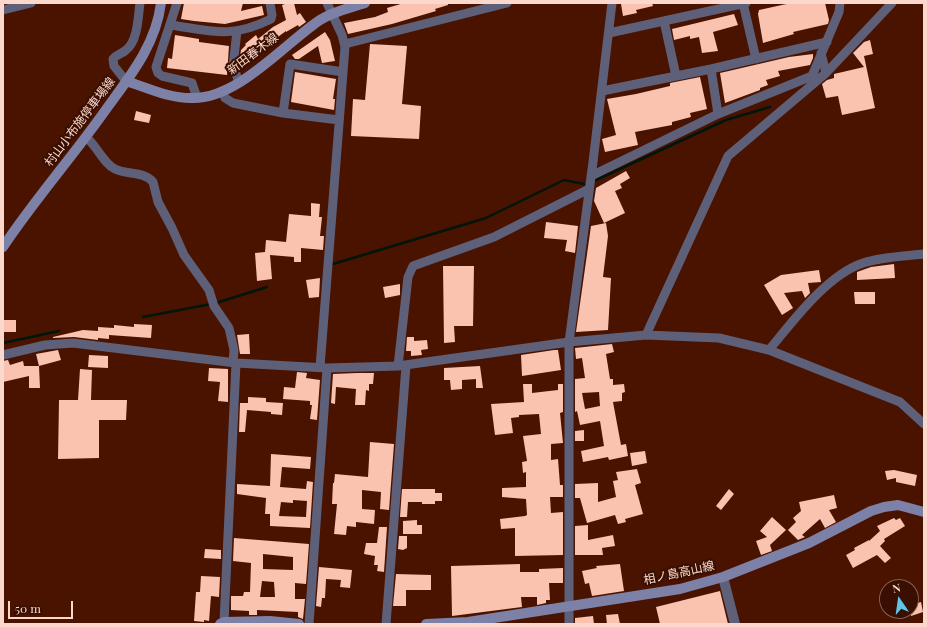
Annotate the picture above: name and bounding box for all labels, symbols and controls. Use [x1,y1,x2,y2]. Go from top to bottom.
street label: 新田春木線 [225,30,281,78]
street label: 村山小布施停車場線 [42,75,118,169]
street label: 相ノ島高山線 [642,558,716,588]
north arrow [879,579,919,619]
text: N [891,580,902,596]
scale bar [10,593,75,619]
text: 50 m [15,600,41,616]

